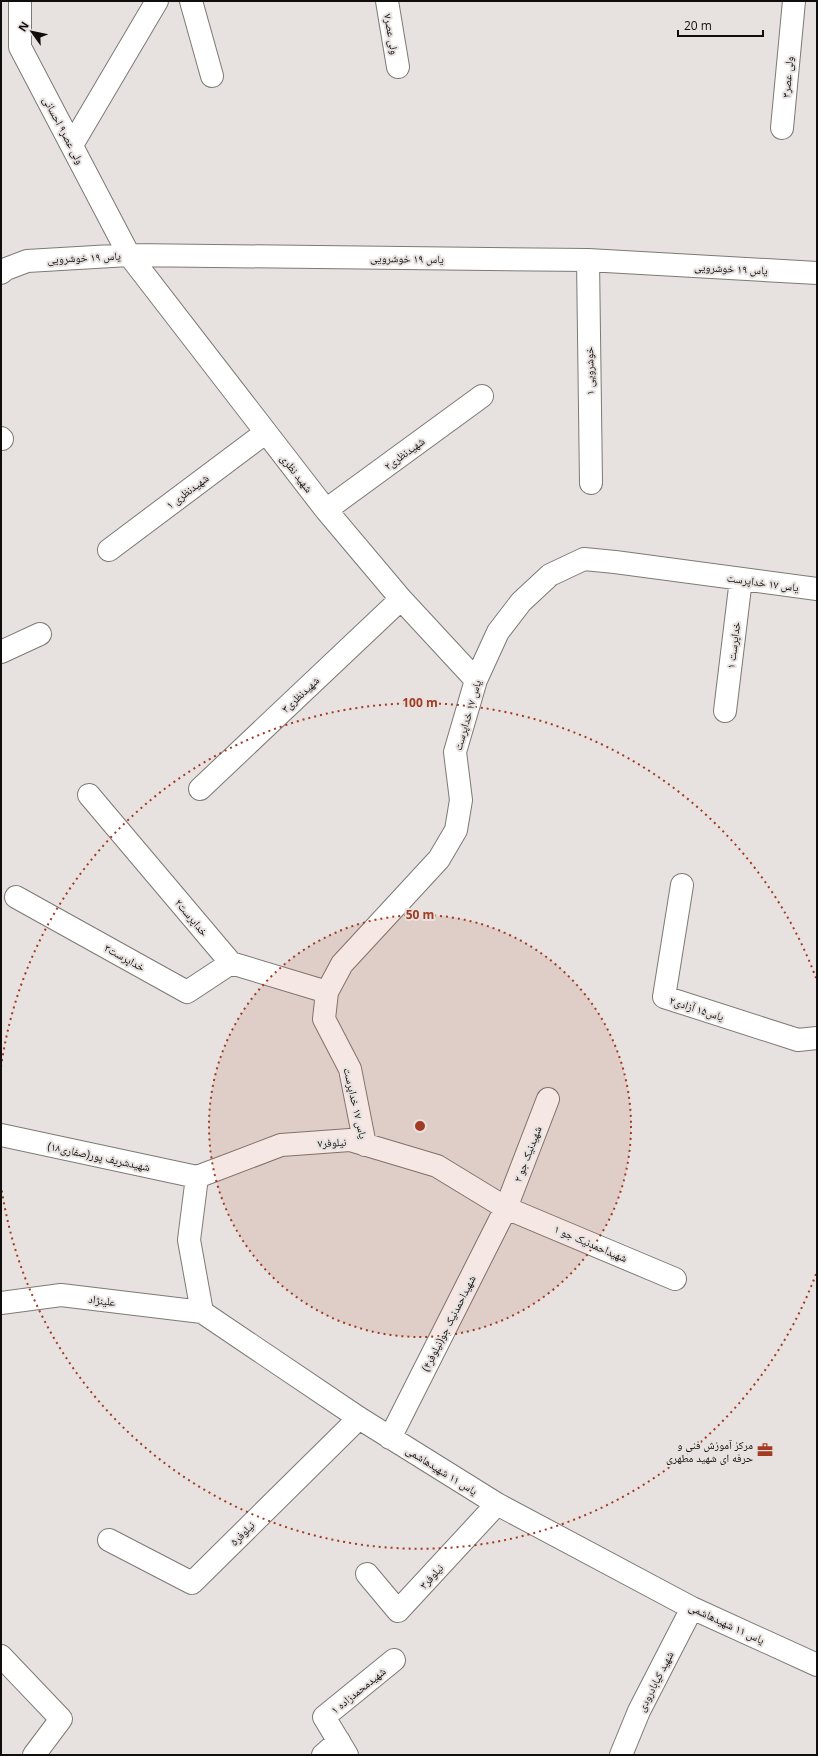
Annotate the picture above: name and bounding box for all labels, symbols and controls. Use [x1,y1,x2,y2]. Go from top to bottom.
north arrow [12,12,52,52]
street label: ولی عصر۷ [381,12,403,56]
scale bar [678,12,763,38]
text: 20 m [684,17,712,34]
text: N [14,18,32,34]
street label: ولی عصر۳ [778,56,796,98]
street label: ولی عصر۹ احسانی [40,94,88,166]
street label: یاس ۱۹ خوشرویی [47,248,122,266]
street label: یاس ۱۹ خوشرویی [370,250,444,266]
street label: یاس ۱۹ خوشرویی [694,259,769,277]
street label: خوشرویی ۱ [581,347,597,395]
street label: شهیدنظری۲ [381,433,427,473]
street label: شهید نظری [277,451,317,495]
street label: شهیدنظری ۱ [163,470,211,512]
street label: یاس ۱۷ خداپرست [726,570,801,595]
street label: خداپرست ۱ [723,621,743,669]
street label: شهیدنظری۳ [278,673,322,715]
street label: یاس ۱۷ خداپرست [450,678,484,752]
text: 100 m [402,694,438,711]
street label: خداپرست۲ [172,895,212,939]
text: 50 m [406,906,434,923]
street label: خداپرست۳ [102,940,148,974]
street label: یاس۱۵ آزادی۲ [668,992,727,1024]
street label: یاس ۱۷ خداپرست [340,1066,372,1141]
centre of rings [413,1119,427,1133]
street label: شهیدنیک جو ۲ [509,1124,545,1184]
street label: نیلوفر۷ [317,1134,347,1150]
street label: شهیدشریف پور(صفاری۱۸) [46,1138,152,1174]
street label: شهیداحمدنیک جو ۱ [552,1221,630,1265]
street label: شهیداحمدنیک جو(نیلوفر۴) [417,1272,479,1374]
street label: علینژاد [88,1291,117,1309]
place label: مرکز آموزش فنی و حرفه ای شهید مطهری [666,1437,753,1465]
office icon: مرکز آموزش فنی و حرفه ای شهید مطهری [756,1441,774,1459]
street label: یاس ۱۱ شهیدهاشمی [403,1442,481,1498]
street label: نیلوفر۵ [226,1517,258,1549]
street label: نیلوفر۳ [416,1560,446,1592]
street label: یاس ۱۱ شهیدهاشمی [687,1599,768,1647]
street label: شهید کیابادرودی [633,1648,677,1714]
street label: شهیدمحمدزاده ۱ [327,1663,389,1717]

